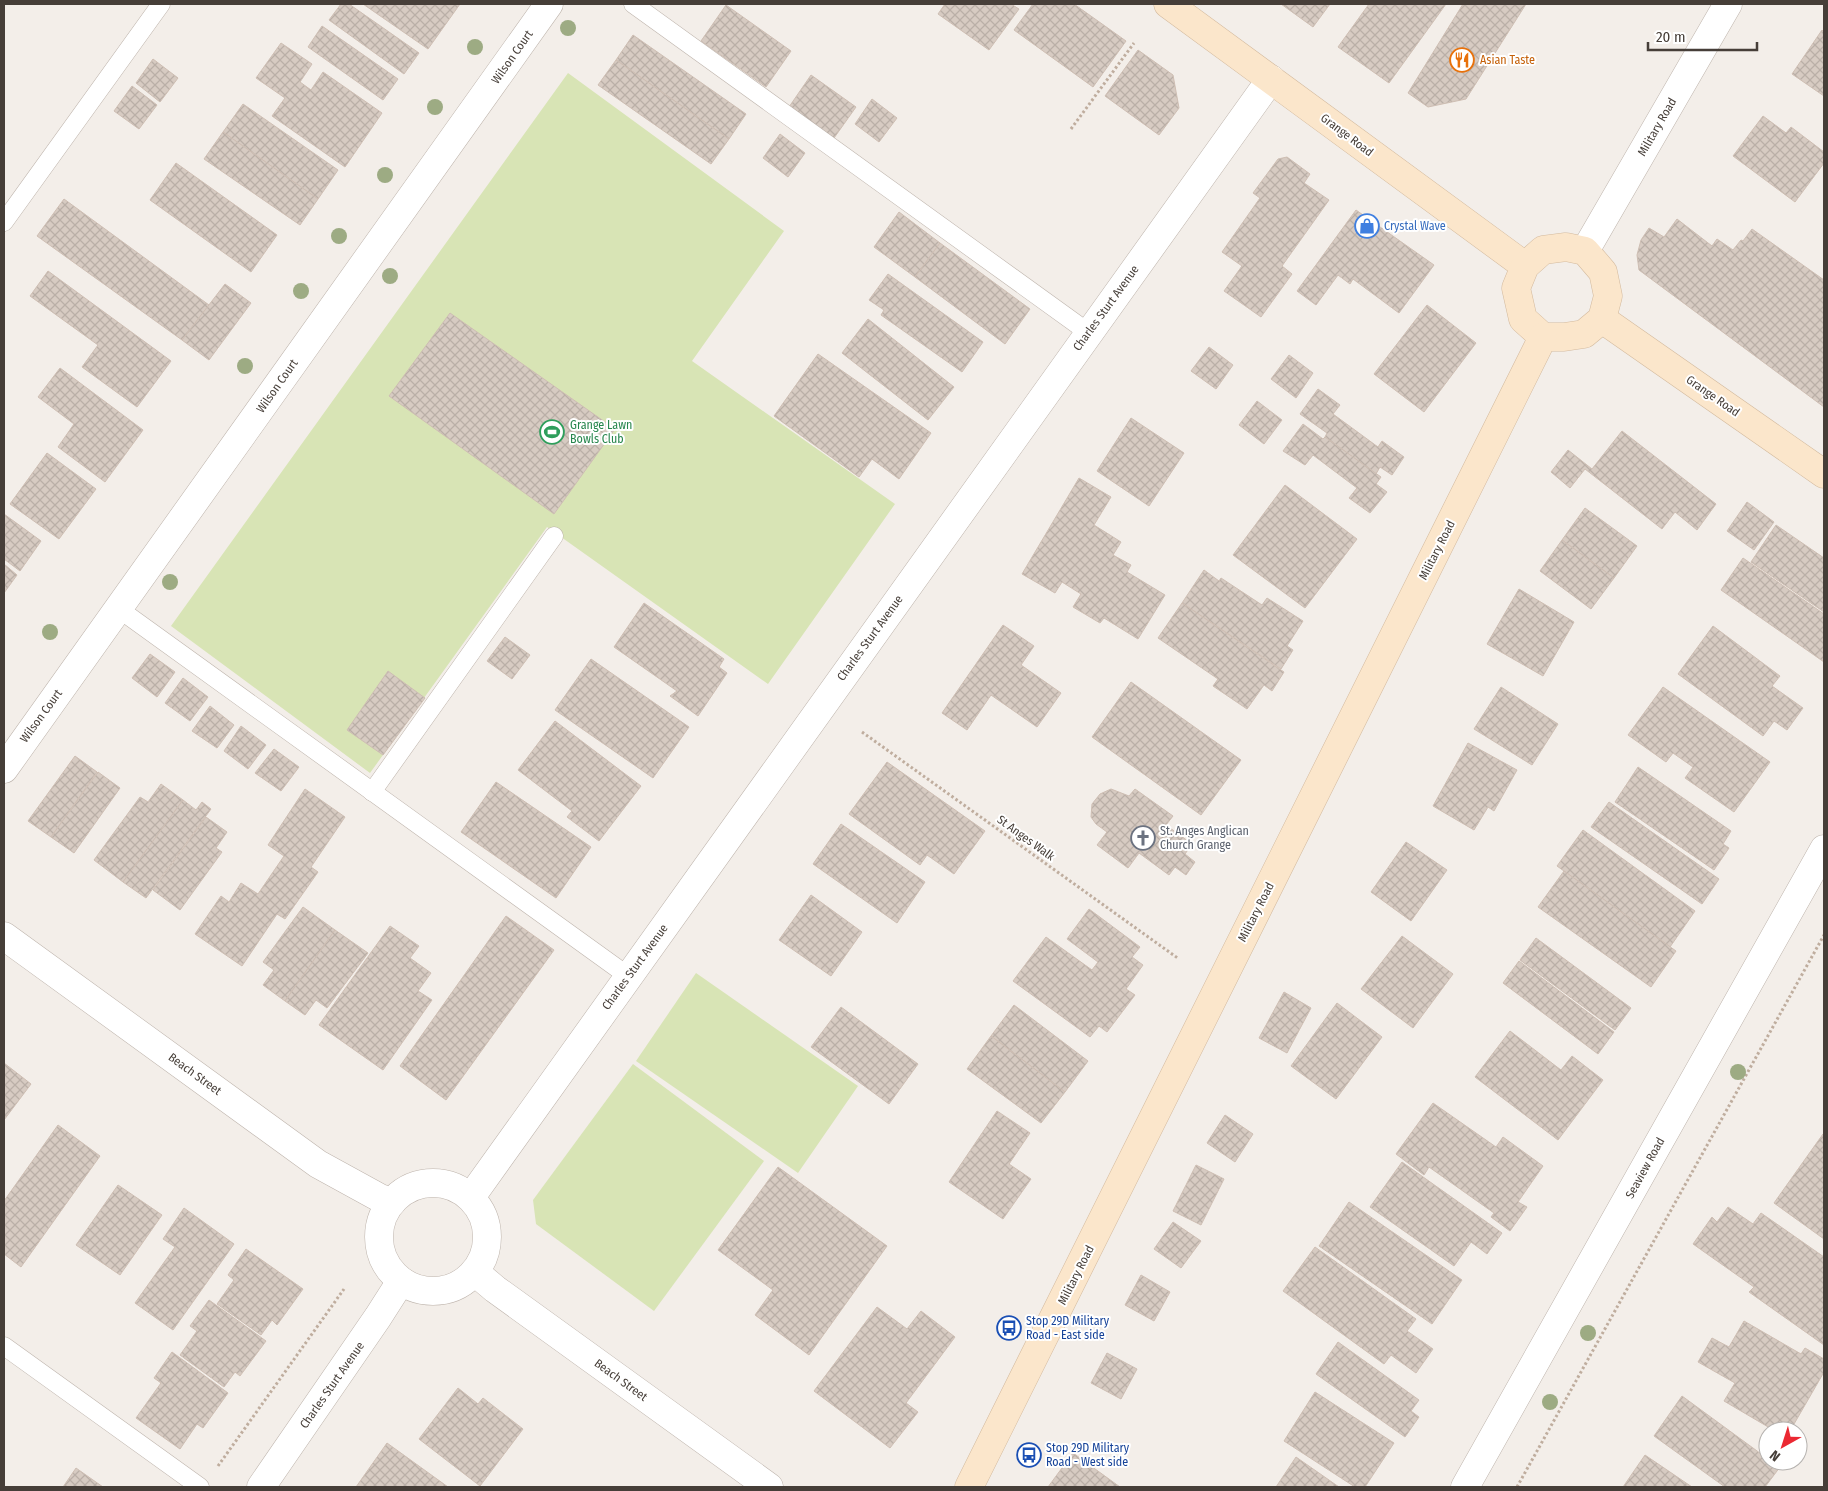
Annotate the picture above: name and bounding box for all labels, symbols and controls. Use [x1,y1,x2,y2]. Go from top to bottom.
scale bar [1648,20,1757,52]
street label: Wilson Court [488,27,536,87]
text: 20 m [1656,28,1686,46]
restaurant icon: Asian Taste [1449,47,1475,73]
place label: Asian Taste [1480,53,1535,67]
street label: Military Road [1635,95,1679,159]
street label: Grange Road [1318,111,1376,159]
shop icon: Crystal Wave [1354,213,1380,239]
place label: Crystal Wave [1384,219,1446,233]
street label: Charles Sturt Avenue [1070,262,1142,354]
street label: Wilson Court [253,356,301,416]
street label: Grange Road [1684,372,1742,420]
place label: Grange Lawn Bowls Club [570,418,632,446]
sports icon: Grange Lawn Bowls Club [539,419,565,445]
street label: Military Road [1416,518,1458,582]
street label: Charles Sturt Avenue [834,592,906,684]
street label: Wilson Court [17,687,65,745]
street label: St Anges Walk [994,812,1058,864]
place label: St. Anges Anglican Church Grange [1160,824,1249,852]
church icon: St. Anges Anglican Church Grange [1130,825,1156,851]
street label: Military Road [1235,880,1277,944]
street label: Charles Sturt Avenue [599,921,671,1013]
street label: Beach Street [166,1050,224,1098]
street label: Seaview Road [1623,1135,1667,1201]
street label: Military Road [1055,1243,1097,1307]
place label: Stop 29D Military Road - East side [1026,1314,1110,1342]
bus stop icon: Stop 29D Military Road - East side [996,1315,1022,1341]
street label: Charles Sturt Avenue [297,1339,367,1431]
street label: Beach Street [592,1356,650,1404]
north arrow [1758,1421,1808,1471]
place label: Stop 29D Military Road - West side [1046,1441,1130,1469]
bus stop icon: Stop 29D Military Road - West side [1016,1442,1042,1468]
text: N [1767,1446,1784,1465]

